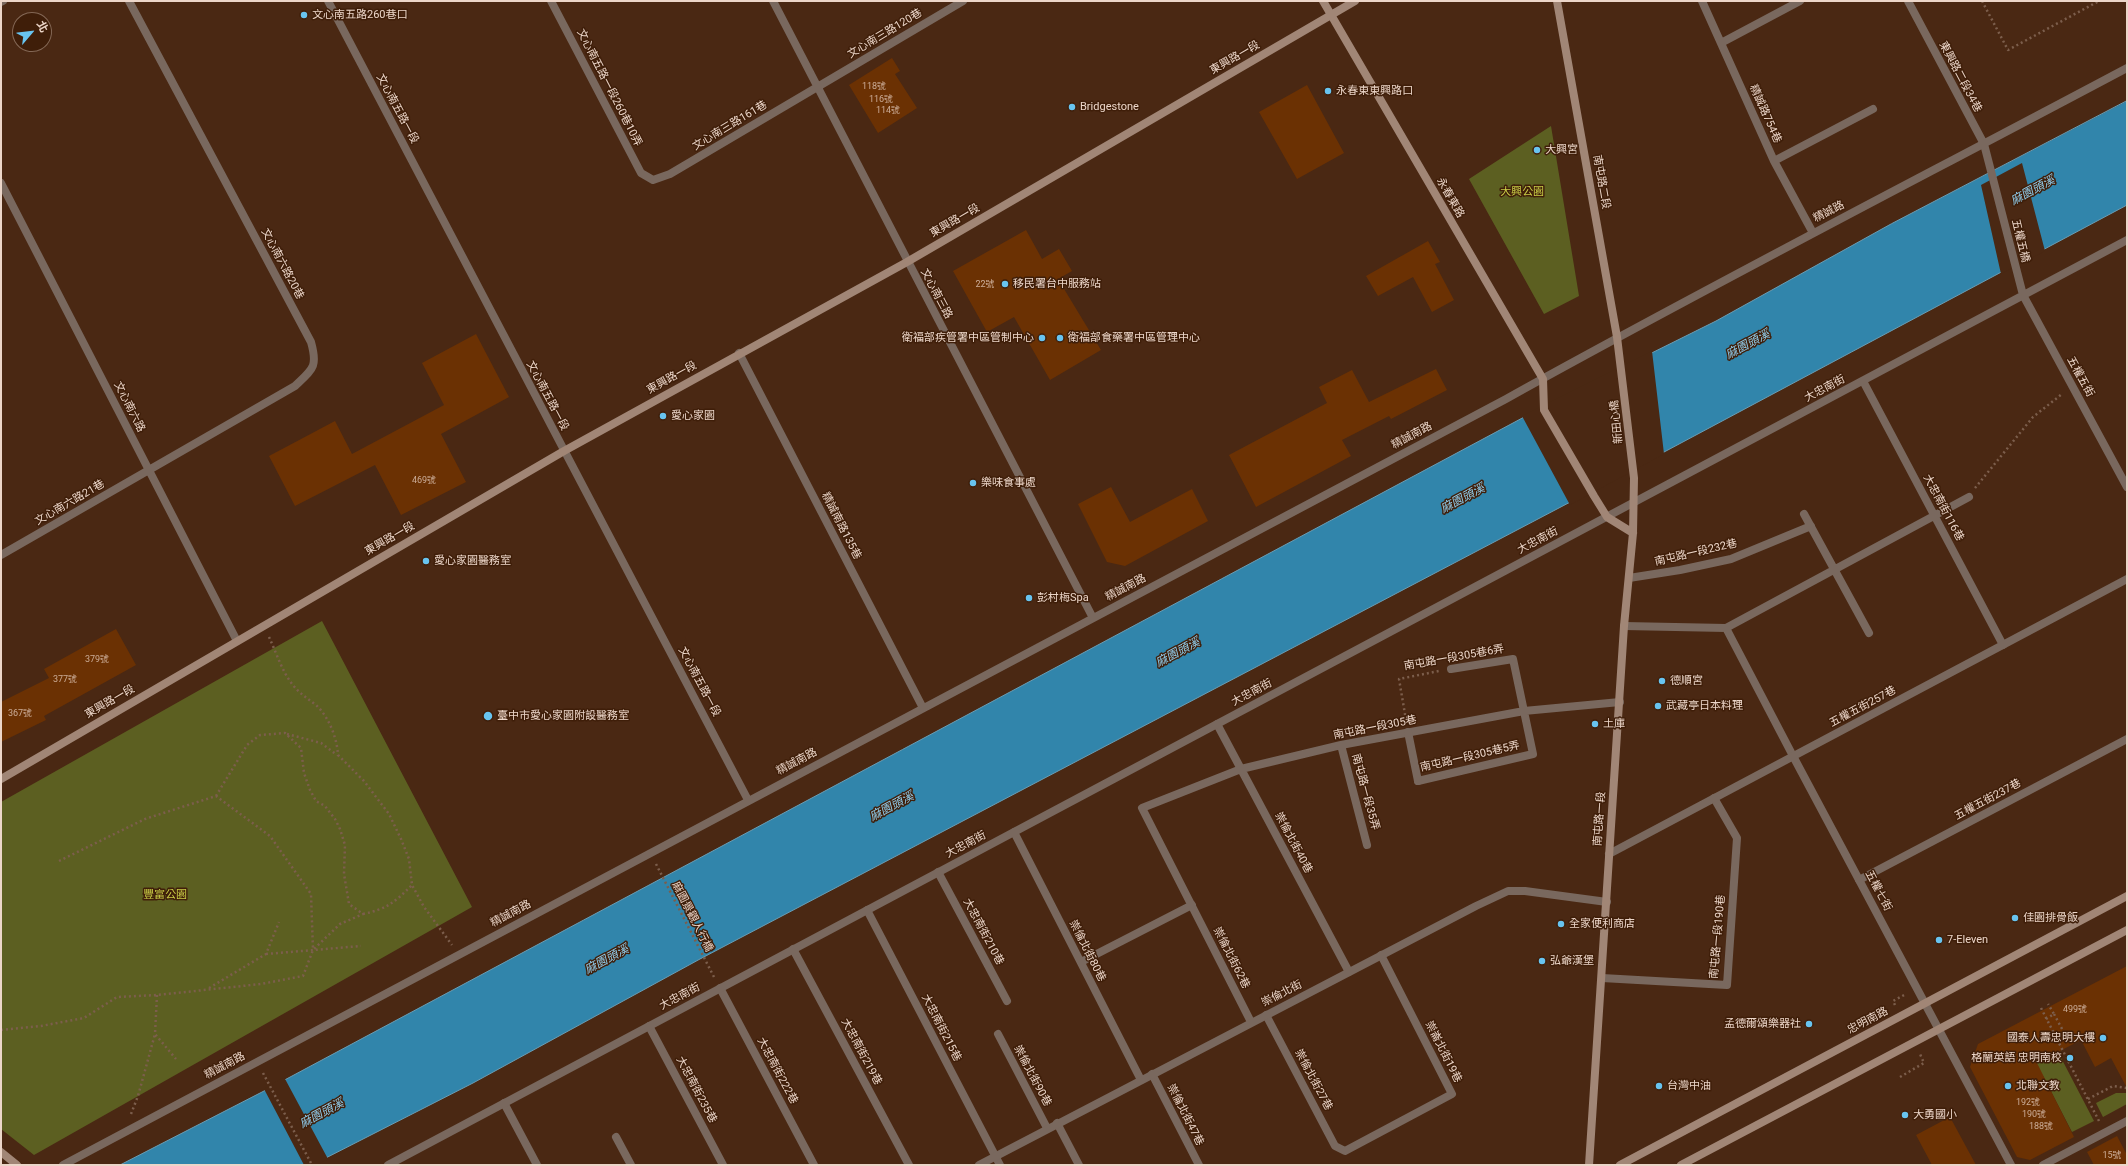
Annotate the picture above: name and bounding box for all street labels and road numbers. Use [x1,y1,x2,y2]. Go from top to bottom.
street label: 文心南三路120巷 [845,7,925,61]
street label: 文心南五路一段260巷10弄 [574,27,644,149]
street label: 東興路一段 [1208,39,1262,77]
street label: 東興路二段34巷 [1936,39,1984,115]
street label: 文心南五路一段 [373,72,421,146]
street label: 精誠路754巷 [1746,83,1784,145]
street label: 文心南三路161巷 [690,99,770,153]
street label: 南屯路二段 [1590,154,1612,210]
street label: 永春東路 [1433,176,1467,220]
street label: 精誠路 [1811,199,1847,225]
street label: 東興路一段 [928,202,982,240]
street label: 五權五橋 [2008,218,2032,264]
street label: 文心南六路20巷 [258,226,306,302]
street label: 文心南三路 [917,267,955,321]
street label: 五權五街 [2064,355,2096,399]
street label: 文心南五路一段 [523,359,571,433]
street label: 東興路一段 [645,359,699,397]
street label: 大忠南街 [1802,373,1848,405]
street label: 文心南六路 [111,380,147,434]
street label: 新田心橋 [1608,399,1626,445]
street label: 精誠南路 [1389,420,1435,452]
street label: 大忠南街116巷 [1920,472,1966,544]
street label: 文心南六路21巷 [33,478,107,528]
street label: 精誠南路135巷 [818,490,864,562]
street label: 東興路一段 [363,520,417,558]
street label: 大忠南街 [1515,525,1561,557]
street label: 南屯路一段232巷 [1653,537,1739,569]
street label: 精誠南路 [1103,572,1149,604]
street label: 南屯路一段305巷6弄 [1403,643,1505,673]
street label: 文心南五路一段 [675,645,723,719]
street label: 大忠南街 [1229,677,1275,709]
street label: 東興路一段 [83,683,137,721]
street label: 五權五街257巷 [1827,684,1899,730]
street label: 南屯路一段305巷 [1332,713,1418,743]
street label: 南屯路一段305巷5弄 [1419,739,1521,775]
street label: 精誠南路 [774,746,820,778]
street label: 南屯路一段35弄 [1348,752,1382,832]
street label: 五權五街237巷 [1952,777,2024,823]
street label: 南屯路一段 [1591,791,1609,847]
street label: 崇倫北街40巷 [1271,810,1315,876]
street label: 大忠南街 [943,829,989,861]
street label: 五權七街 [1862,868,1894,914]
street label: 麻園景觀人行橋 [669,880,715,954]
street label: 南屯路一段190巷 [1708,894,1728,980]
street label: 大忠南街210巷 [960,896,1006,968]
street label: 精誠南路 [488,898,534,930]
street label: 崇倫北街80巷 [1066,918,1108,984]
street label: 崇倫北街62巷 [1210,925,1252,991]
street label: 崇倫北街 [1259,978,1305,1010]
street label: 大忠南街 [657,981,703,1013]
street label: 大忠南街215巷 [918,992,964,1064]
street label: 忠明南路 [1845,1005,1891,1037]
street label: 大忠南街219巷 [838,1016,884,1088]
street label: 崇崙北街19巷 [1422,1019,1464,1085]
street label: 大忠南街222巷 [754,1035,800,1107]
street label: 崇倫北街90巷 [1010,1043,1054,1109]
street label: 崇倫北街27巷 [1291,1047,1335,1113]
street label: 精誠南路 [202,1050,248,1082]
street label: 大忠南街235巷 [673,1054,719,1126]
street label: 崇倫北街47巷 [1164,1082,1206,1148]

